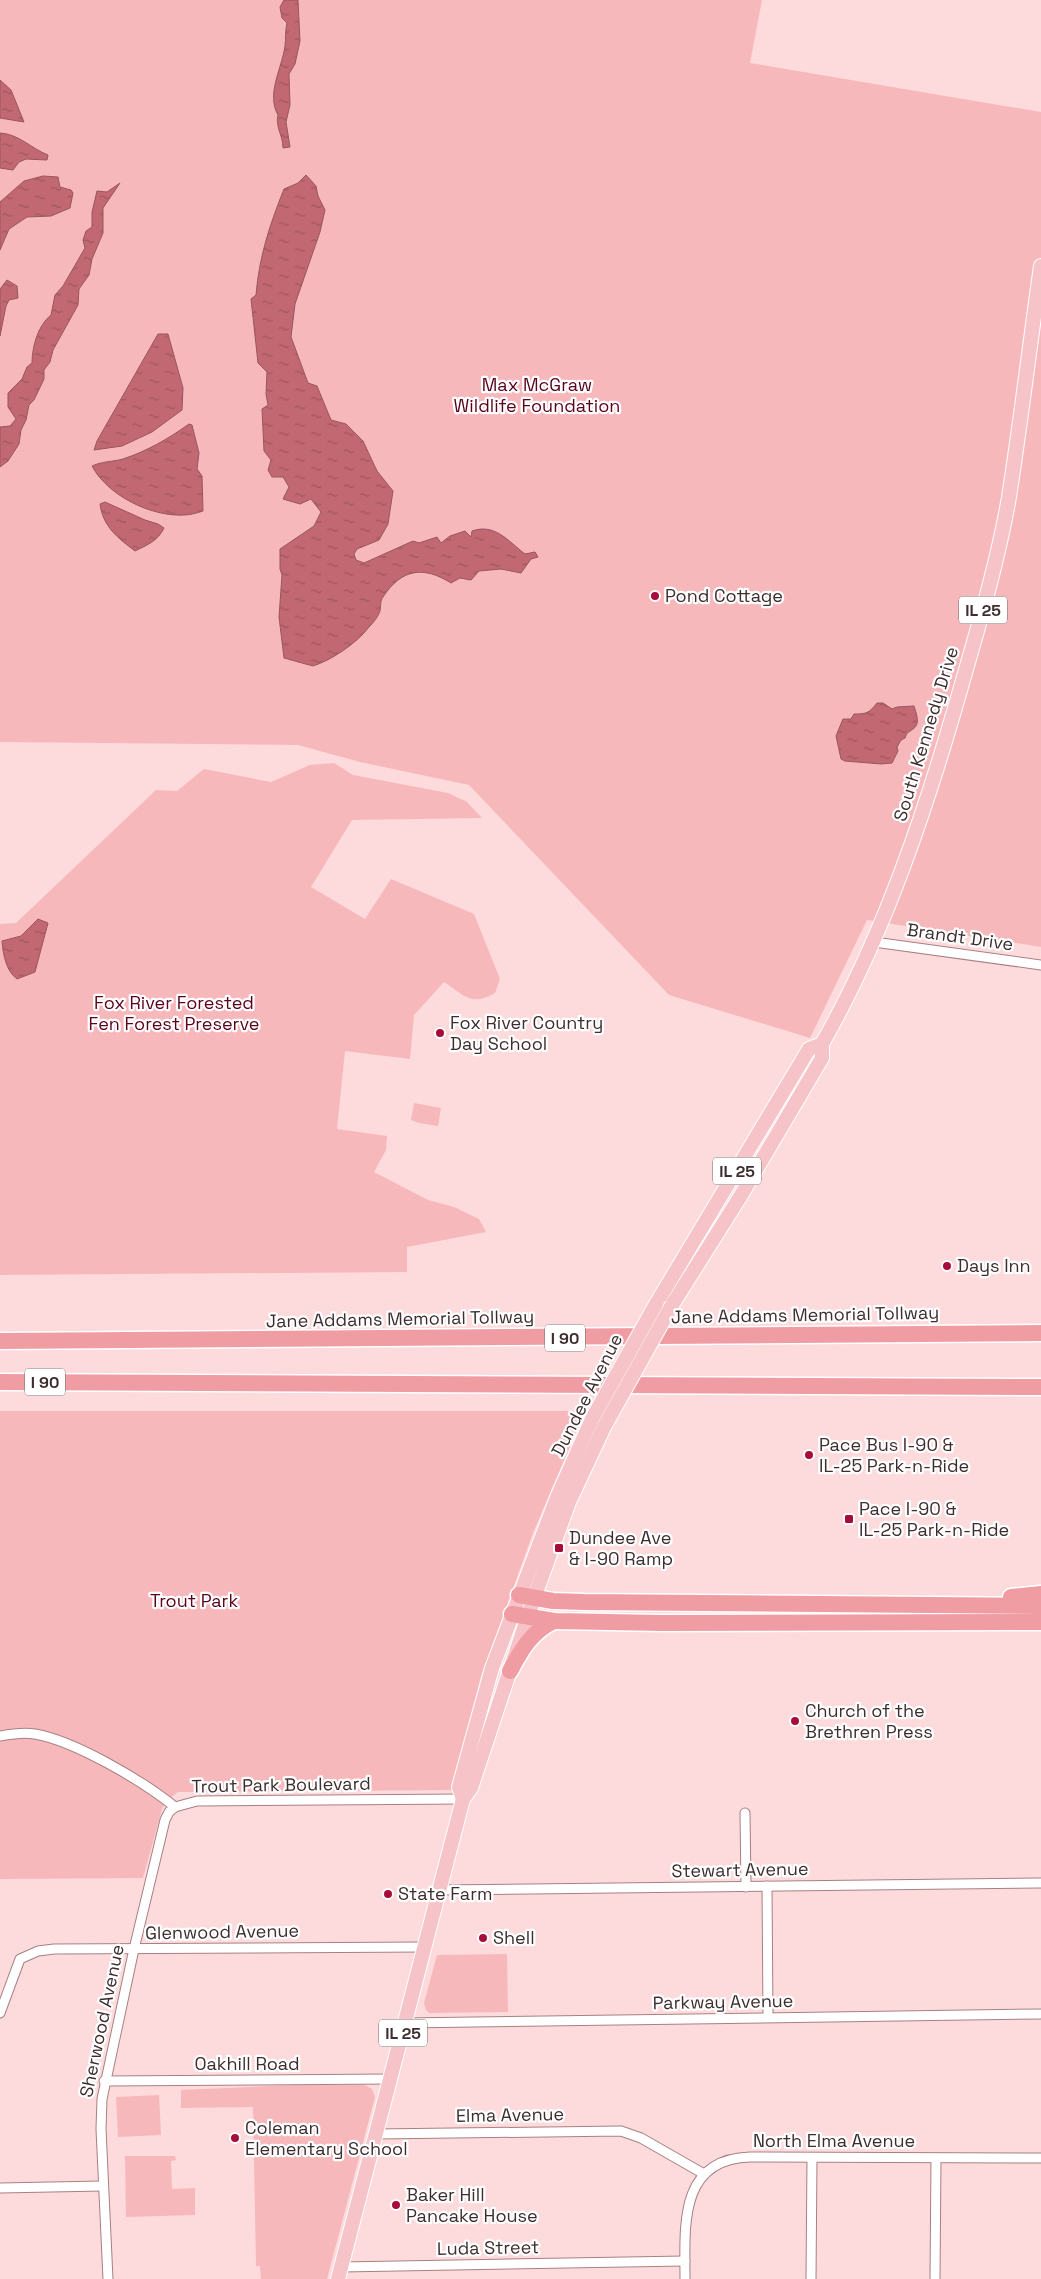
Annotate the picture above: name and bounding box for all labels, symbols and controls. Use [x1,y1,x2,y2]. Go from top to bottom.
park label: Max McGraw Wildlife Foundation [454,373,620,417]
place label: Pond Cottage [665,584,783,607]
marker: Pond Cottage [649,590,661,602]
road number: IL 25 [959,596,1007,624]
street label: South Kennedy Drive [888,644,963,824]
street label: Brandt Drive [905,918,1015,955]
park label: Fox River Forested Fen Forest Preserve [89,991,259,1035]
place label: Fox River Country Day School [450,1011,603,1055]
marker: Fox River Country Day School [434,1027,446,1039]
road number: IL 25 [713,1158,761,1184]
place label: Days Inn [957,1254,1031,1277]
marker: Days Inn [941,1260,953,1272]
street label: Jane Addams Memorial Tollway [671,1301,939,1328]
street label: Jane Addams Memorial Tollway [266,1305,534,1332]
road number: I 90 [545,1325,585,1352]
street label: Dundee Avenue [546,1329,627,1460]
road number: I 90 [25,1368,65,1395]
place label: Pace Bus I-90 & IL-25 Park-n-Ride [819,1433,969,1477]
marker: Pace Bus I-90 & IL-25 Park-n-Ride [803,1449,815,1461]
place label: Pace I-90 & IL-25 Park-n-Ride [859,1497,1009,1541]
marker: Pace I-90 & IL-25 Park-n-Ride [843,1513,855,1525]
place label: Dundee Ave & I-90 Ramp [569,1526,673,1570]
marker: Dundee Ave & I-90 Ramp [553,1542,565,1554]
park label: Trout Park [150,1589,238,1612]
place label: Church of the Brethren Press [805,1699,933,1743]
marker: Church of the Brethren Press [789,1715,801,1727]
street label: Trout Park Boulevard [191,1771,371,1798]
street label: Stewart Avenue [671,1857,809,1882]
place label: State Farm [398,1882,492,1905]
marker: State Farm [382,1888,394,1900]
street label: Glenwood Avenue [145,1919,299,1944]
place label: Shell [493,1926,535,1949]
marker: Shell [477,1932,489,1944]
street label: Sherwood Avenue [74,1942,129,2099]
street label: Parkway Avenue [652,1989,794,2014]
road number: IL 25 [379,2020,427,2046]
street label: Oakhill Road [194,2052,300,2075]
street label: Elma Avenue [456,2102,564,2127]
place label: Coleman Elementary School [245,2116,408,2160]
street label: North Elma Avenue [753,2129,915,2152]
marker: Coleman Elementary School [229,2132,241,2144]
place label: Baker Hill Pancake House [406,2183,538,2227]
marker: Baker Hill Pancake House [390,2199,402,2211]
street label: Luda Street [437,2235,539,2260]

